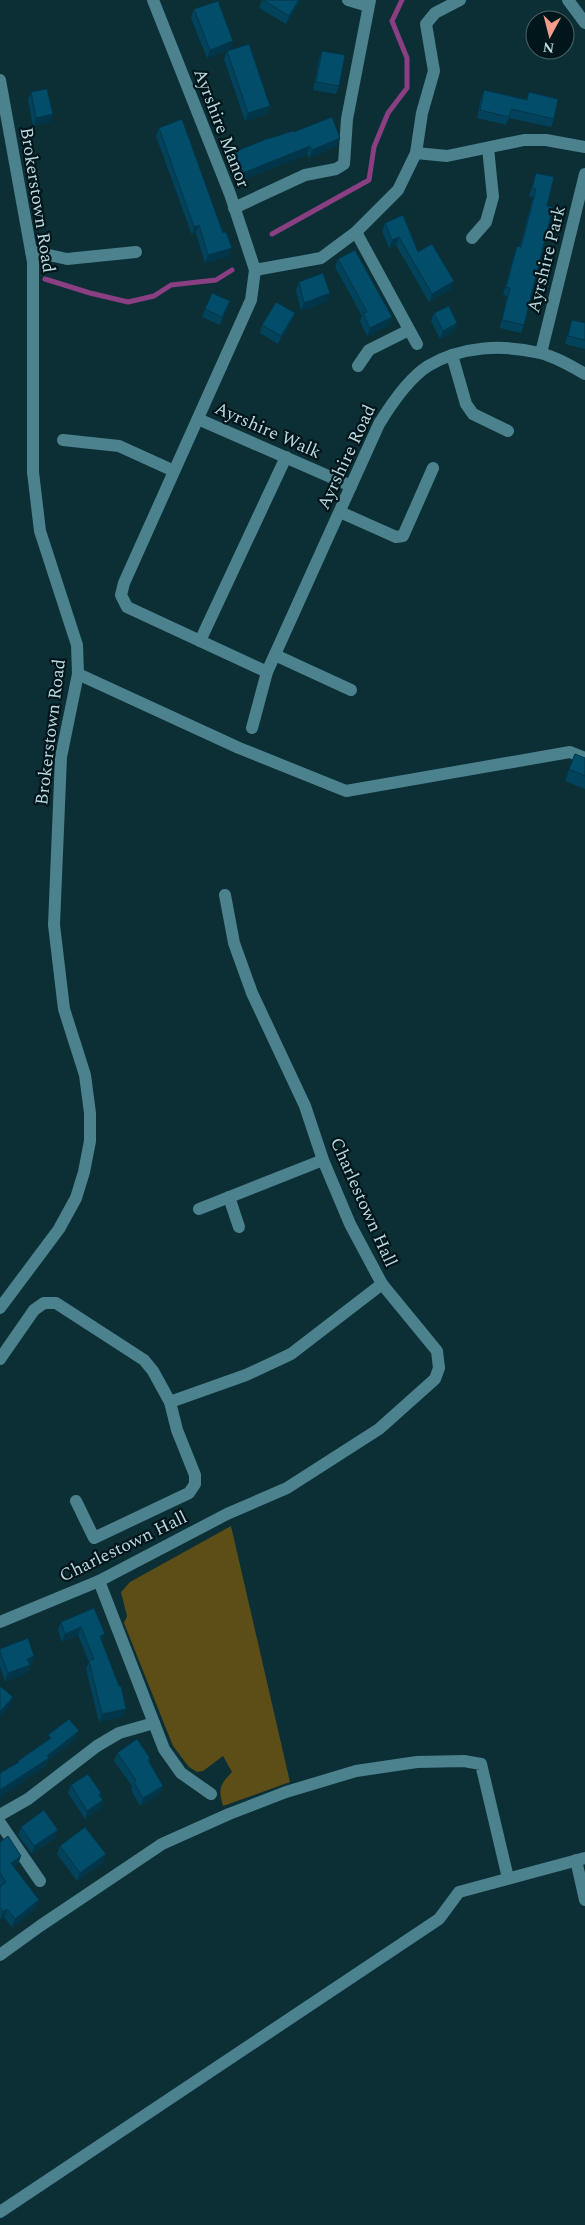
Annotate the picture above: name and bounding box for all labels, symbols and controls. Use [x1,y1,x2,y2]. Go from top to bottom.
north arrow [525,10,575,60]
text: N [542,36,555,59]
street label: Ayrshire Manor [186,64,257,192]
street label: Brokerstown Road [13,125,62,275]
street label: Ayrshire Park [520,203,573,316]
street label: Ayrshire Walk [210,395,325,466]
street label: Ayrshire Road [310,400,383,514]
street label: Brokerstown Road [28,657,73,807]
street label: Charlestown Hall [323,1133,404,1271]
street label: Charlestown Hall [55,1504,192,1589]

